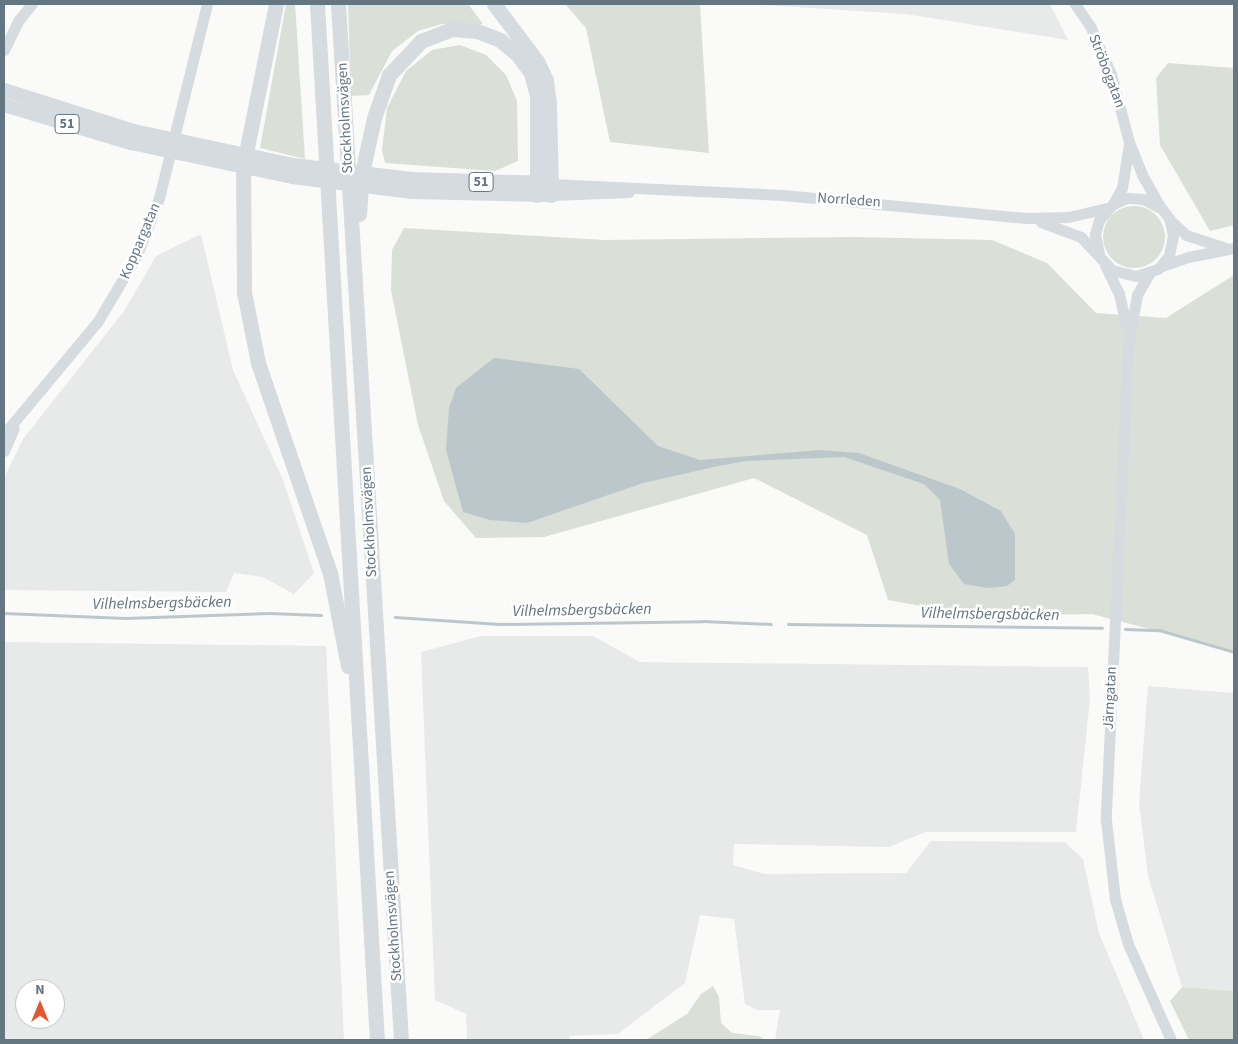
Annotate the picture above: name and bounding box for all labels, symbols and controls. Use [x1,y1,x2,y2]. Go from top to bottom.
street label: Ströbogatan [1085,32,1129,110]
street label: Stockholmsvägen [333,62,357,174]
road number: 51 [54,112,80,136]
road number: 51 [468,170,494,193]
street label: Norrleden [817,189,881,211]
street label: Koppargatan [116,200,164,282]
street label: Stockholmsvägen [357,466,381,578]
water label: Vilhelmsbergsbäcken [92,592,232,614]
water label: Vilhelmsbergsbäcken [512,599,652,621]
water label: Vilhelmsbergsbäcken [920,603,1060,625]
street label: Järngatan [1099,666,1121,730]
street label: Stockholmsvägen [380,870,406,982]
north arrow [15,979,65,1029]
text: N [35,980,45,1000]

